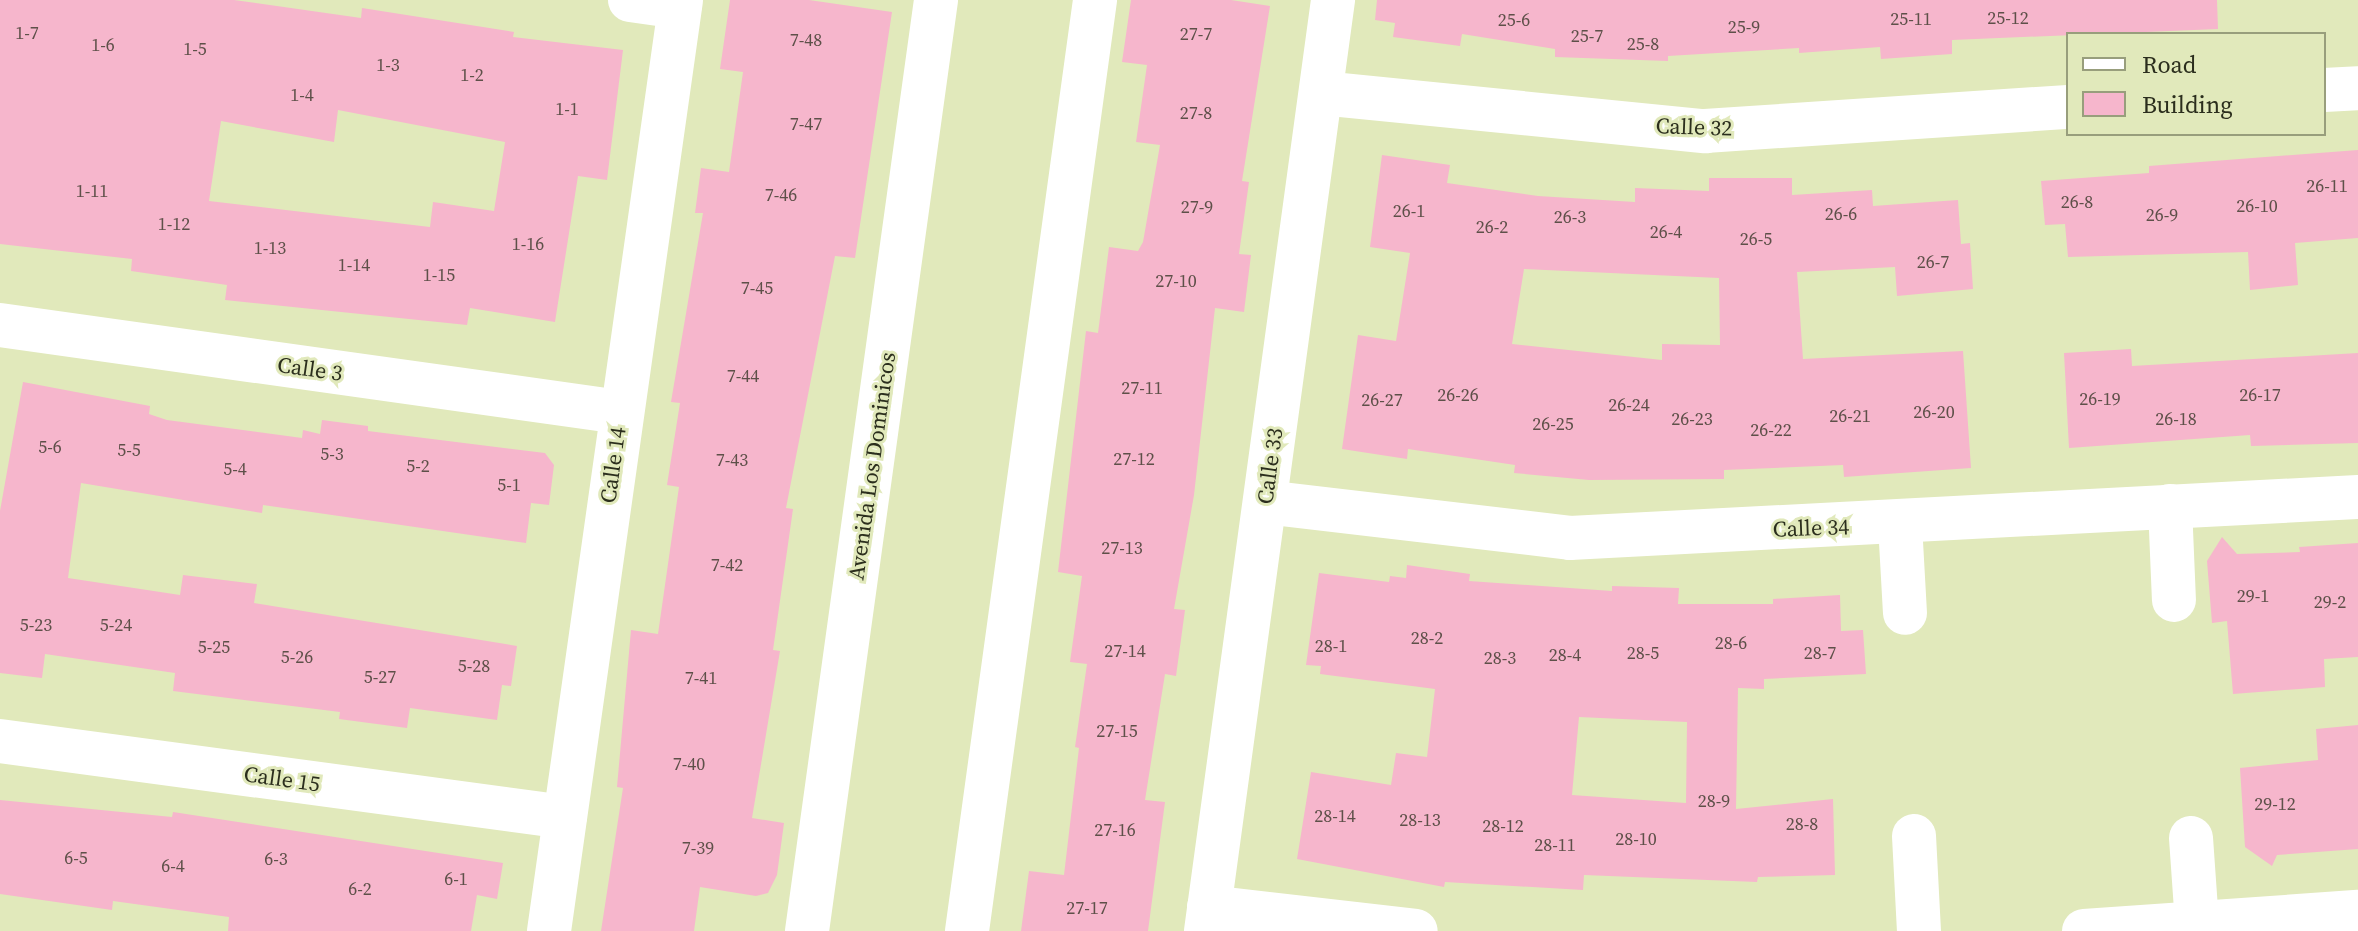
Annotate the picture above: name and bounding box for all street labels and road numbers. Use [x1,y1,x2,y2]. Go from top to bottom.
street label: Calle 32 [1655,112,1733,142]
street label: Avenida Los Dominicos [843,350,901,582]
street label: Calle 3 [276,351,344,387]
street label: Calle 14 [595,425,631,505]
street label: Calle 33 [1252,426,1288,506]
street label: Calle 34 [1772,513,1850,543]
street label: Calle 15 [242,761,322,797]

